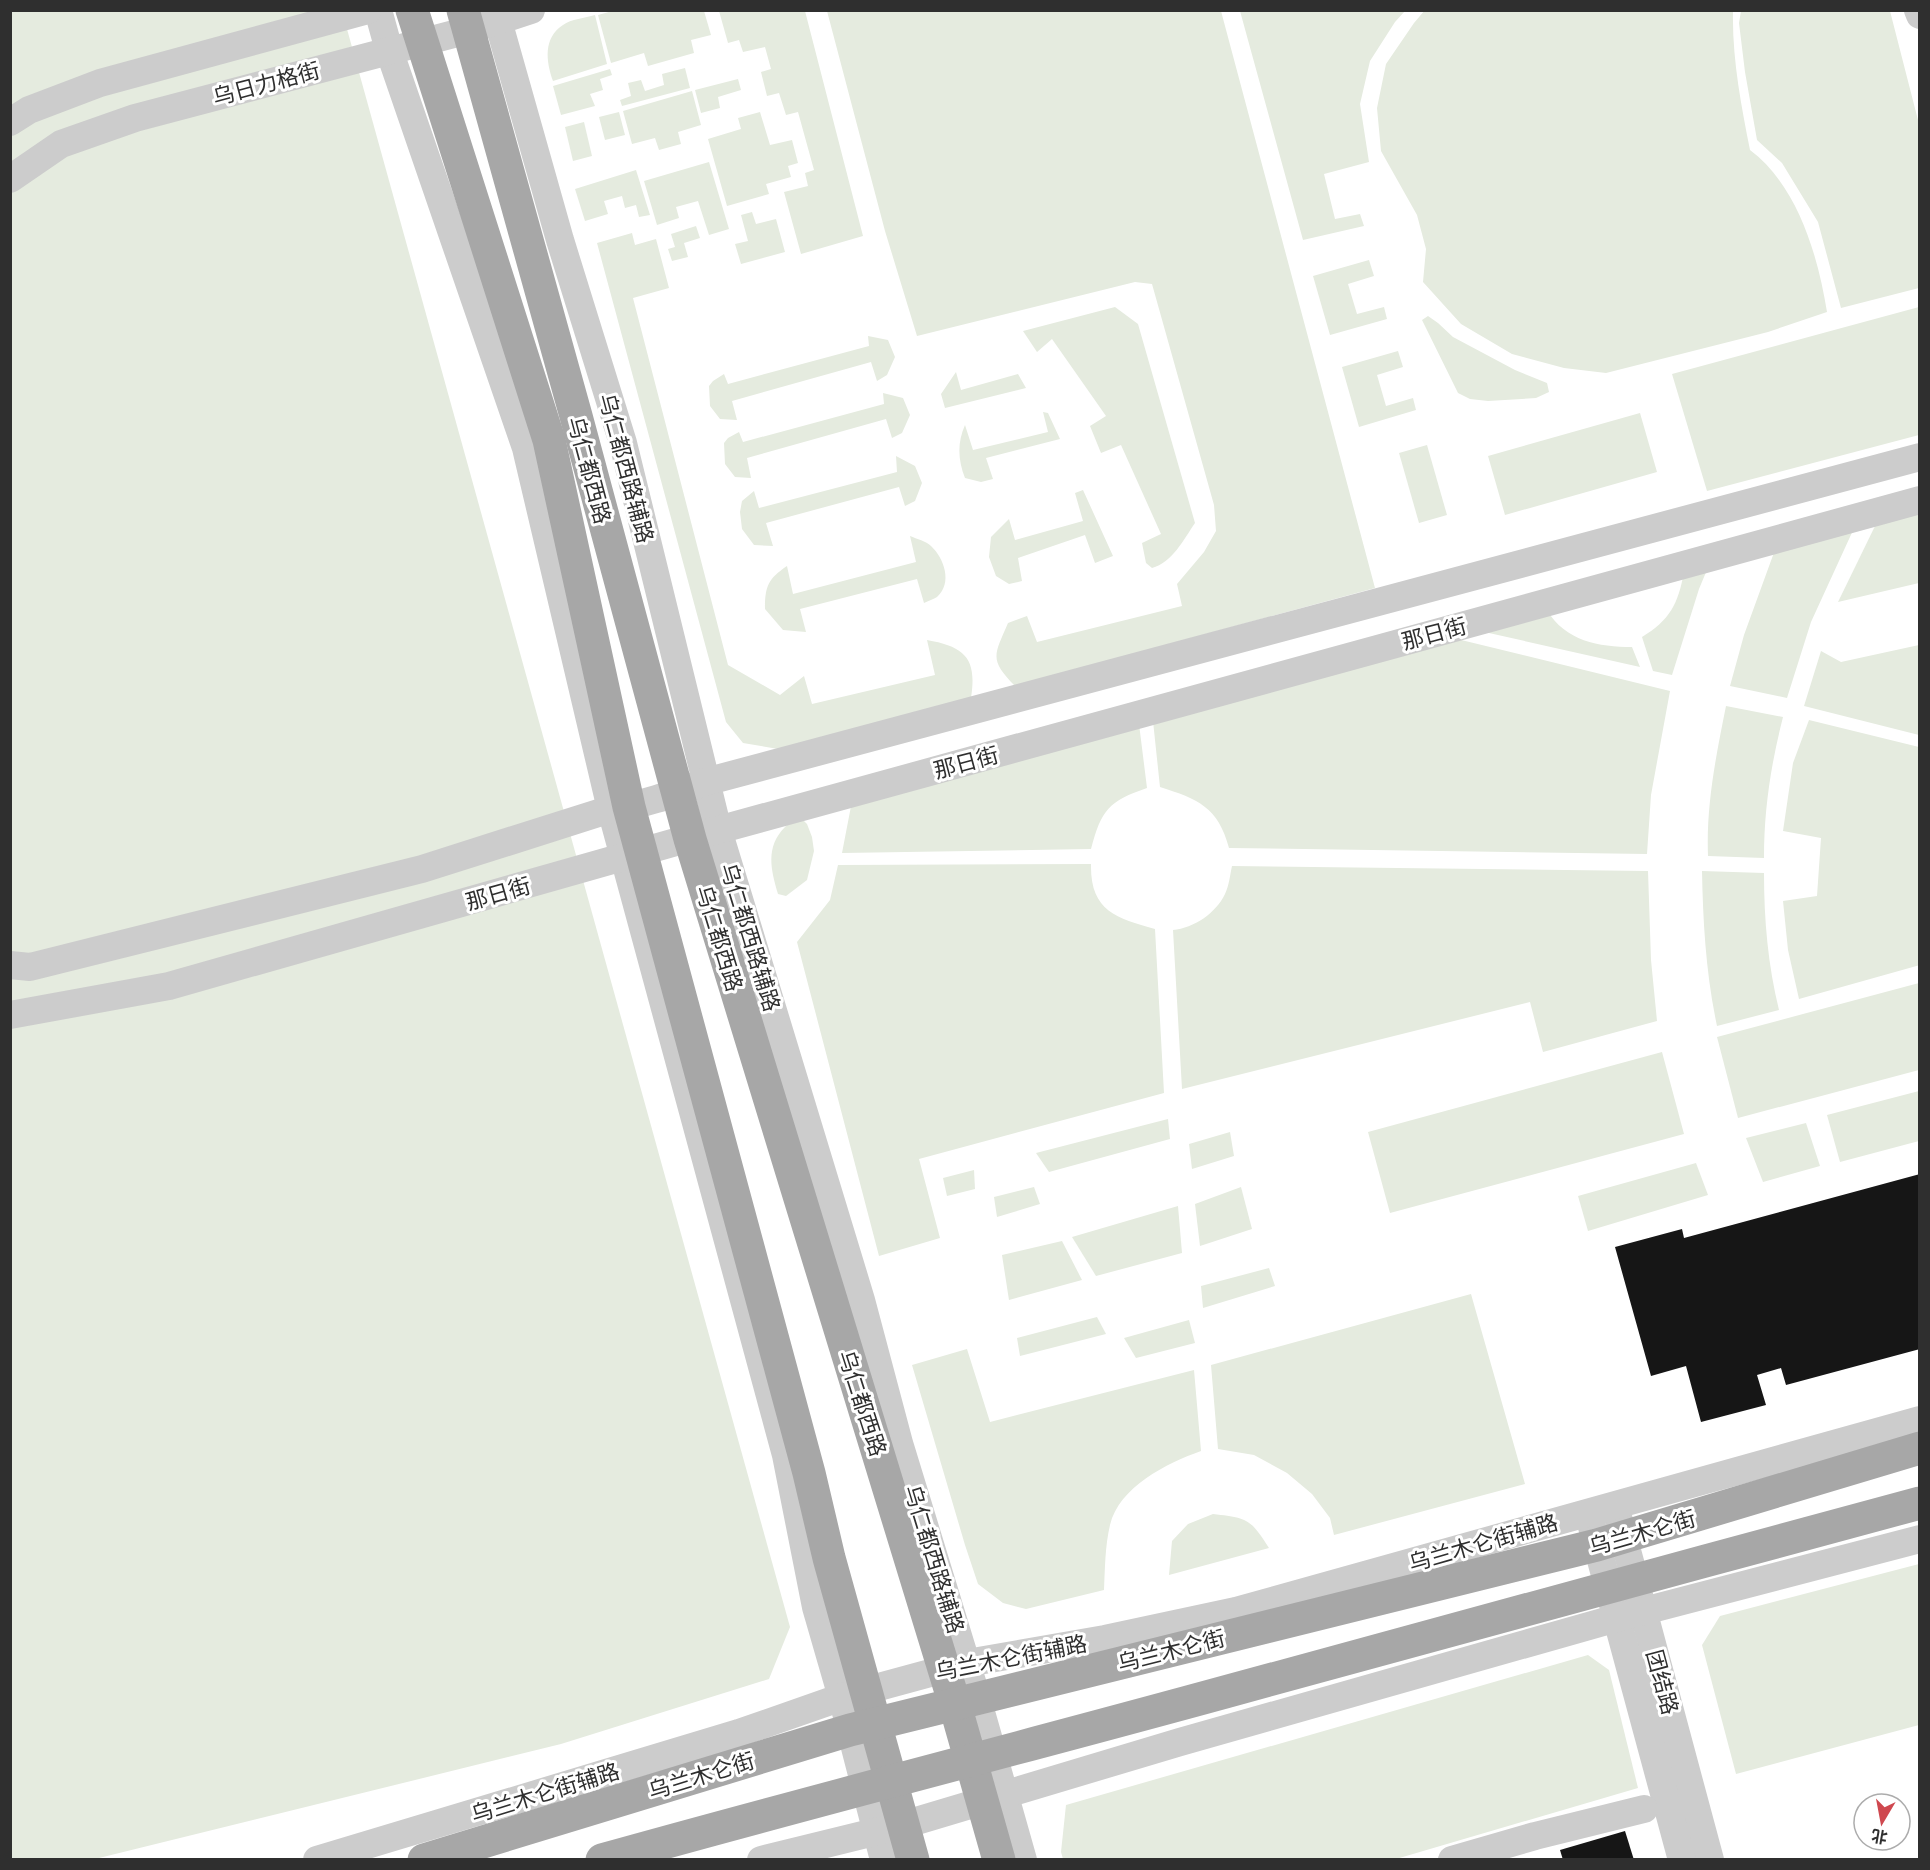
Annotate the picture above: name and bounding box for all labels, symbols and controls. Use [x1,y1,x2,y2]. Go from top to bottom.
street label: 乌日力格街 [209,56,323,110]
street label: 乌仁都西路辅路 [594,390,660,546]
street label: 乌仁都西路 [563,413,617,527]
street label: 那日街 [1399,611,1469,655]
street label: 那日街 [931,740,1001,784]
street label: 乌仁都西路辅路 [716,860,786,1014]
street label: 那日街 [463,871,533,915]
street label: 乌仁都西路 [691,882,749,994]
street label: 乌仁都西路 [833,1347,893,1459]
street label: 乌仁都西路辅路 [900,1481,970,1637]
street label: 乌兰木仑街 [1585,1504,1699,1560]
street label: 乌兰木仑街辅路 [1405,1508,1561,1576]
street label: 乌兰木仑街 [1114,1624,1228,1676]
street label: 乌兰木仑街辅路 [933,1629,1089,1685]
street label: 团结路 [1641,1647,1685,1717]
street label: 乌兰木仑街 [644,1746,758,1804]
street label: 乌兰木仑街辅路 [467,1757,623,1827]
north arrow [1852,1792,1912,1852]
text: 北 [1870,1827,1889,1848]

